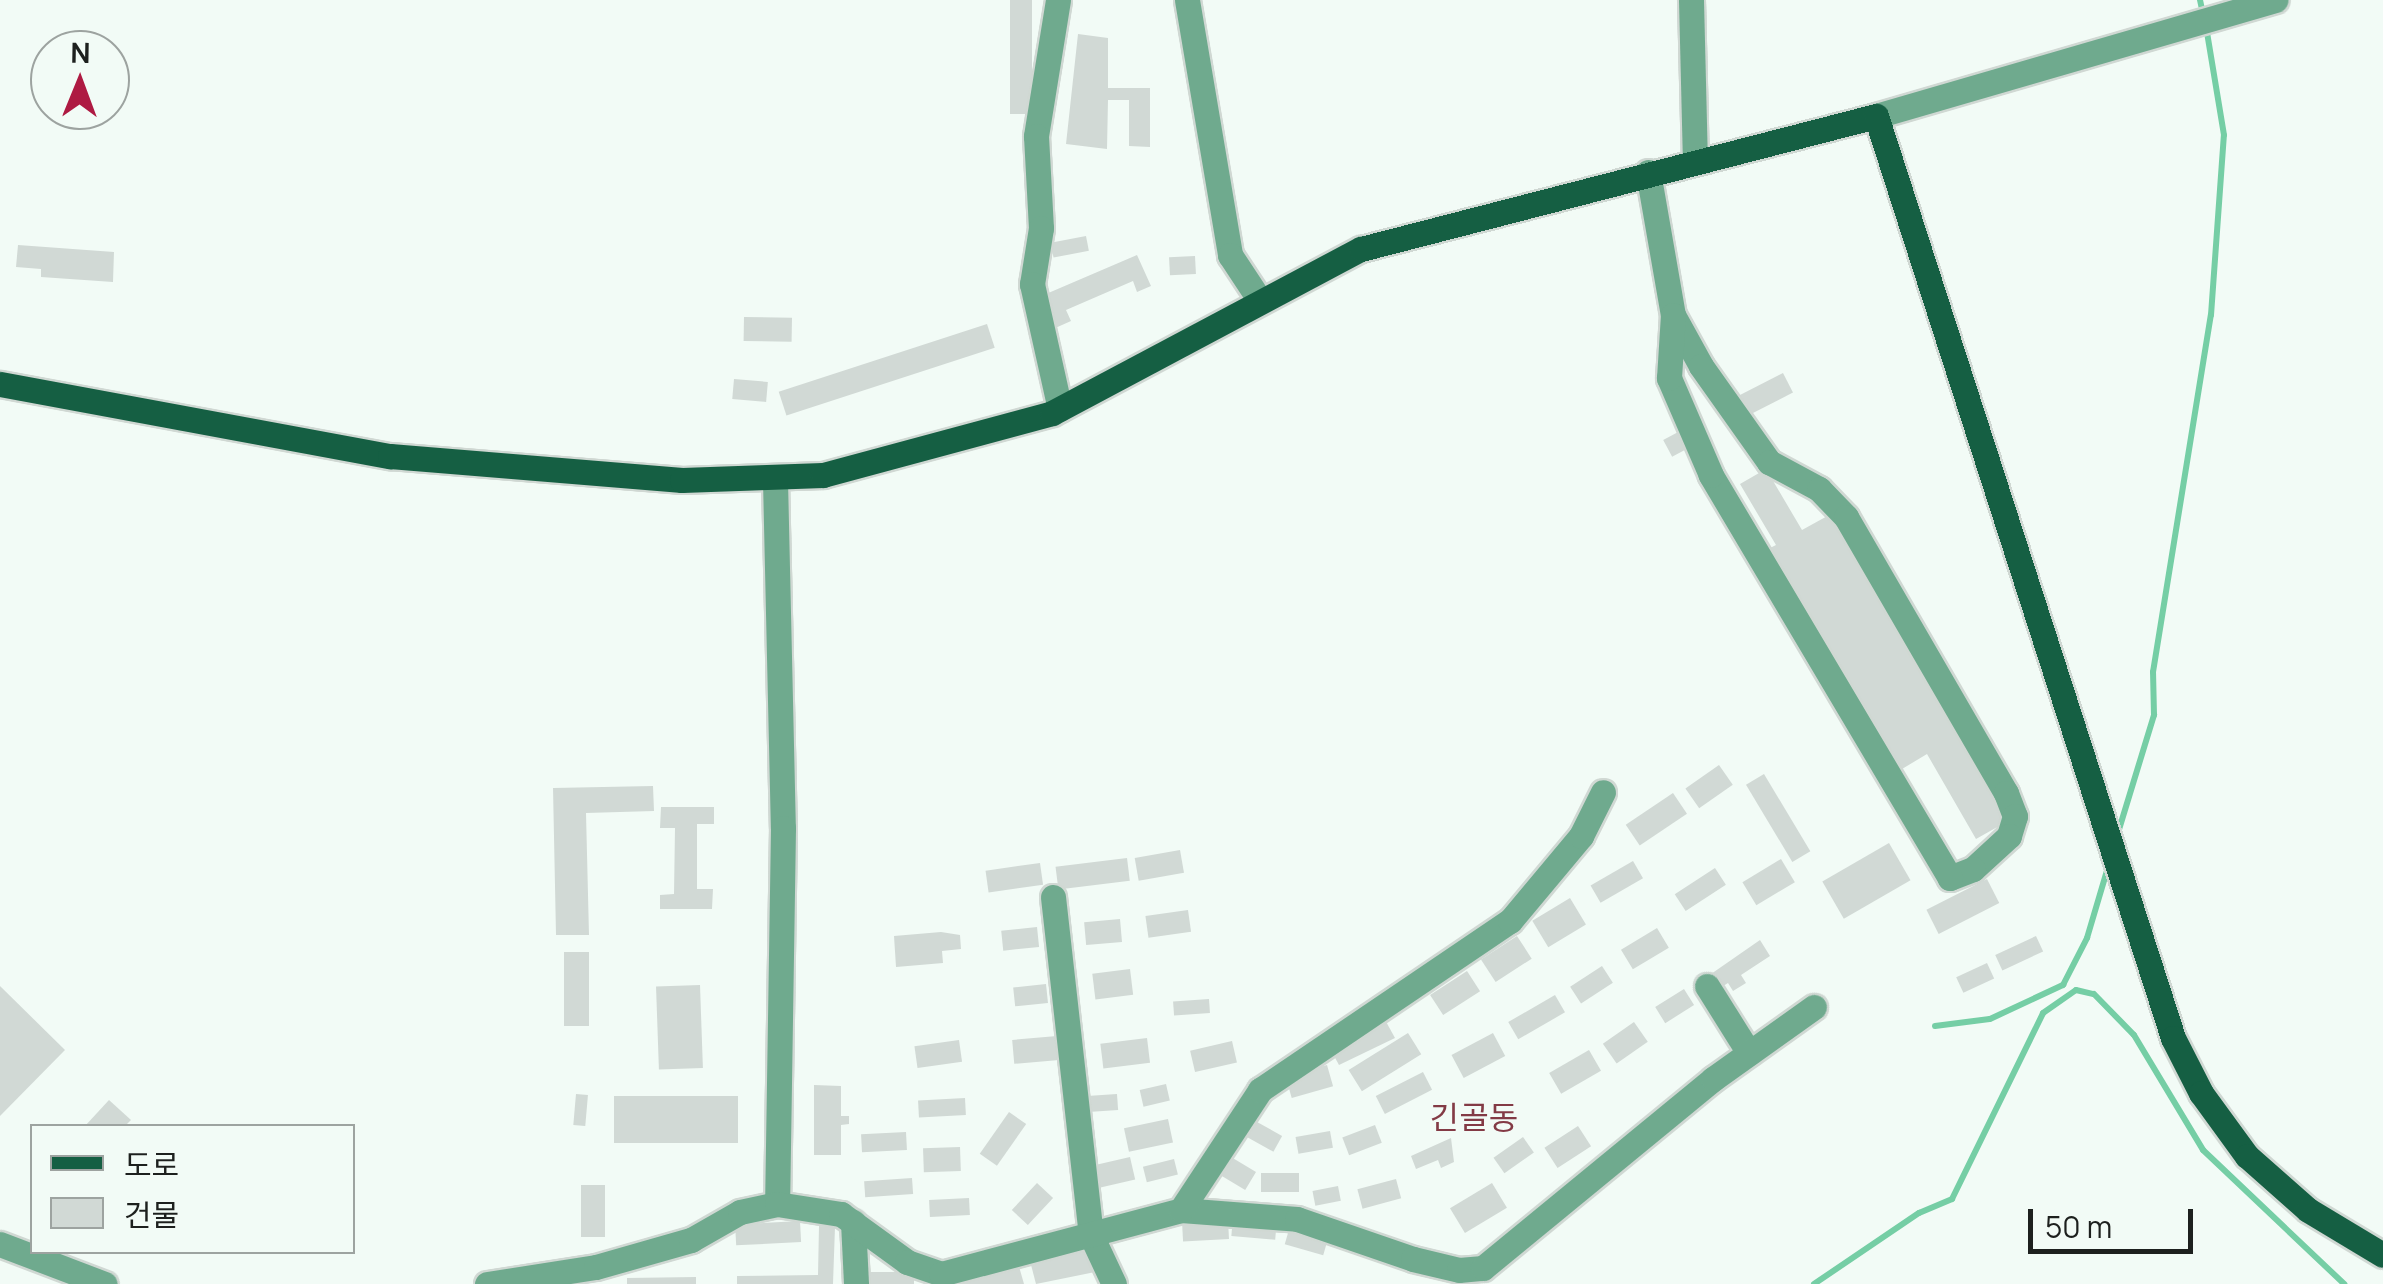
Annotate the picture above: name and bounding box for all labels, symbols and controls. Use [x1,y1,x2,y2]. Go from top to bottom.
north arrow [30,30,130,130]
text: N [70,33,91,71]
district label: 긴골동 [1430,1098,1518,1136]
legend [30,1124,355,1254]
text: 도로 [124,1144,179,1185]
scale bar [2033,1189,2198,1251]
text: 건물 [124,1194,179,1235]
text: 50 m [2045,1206,2112,1247]

